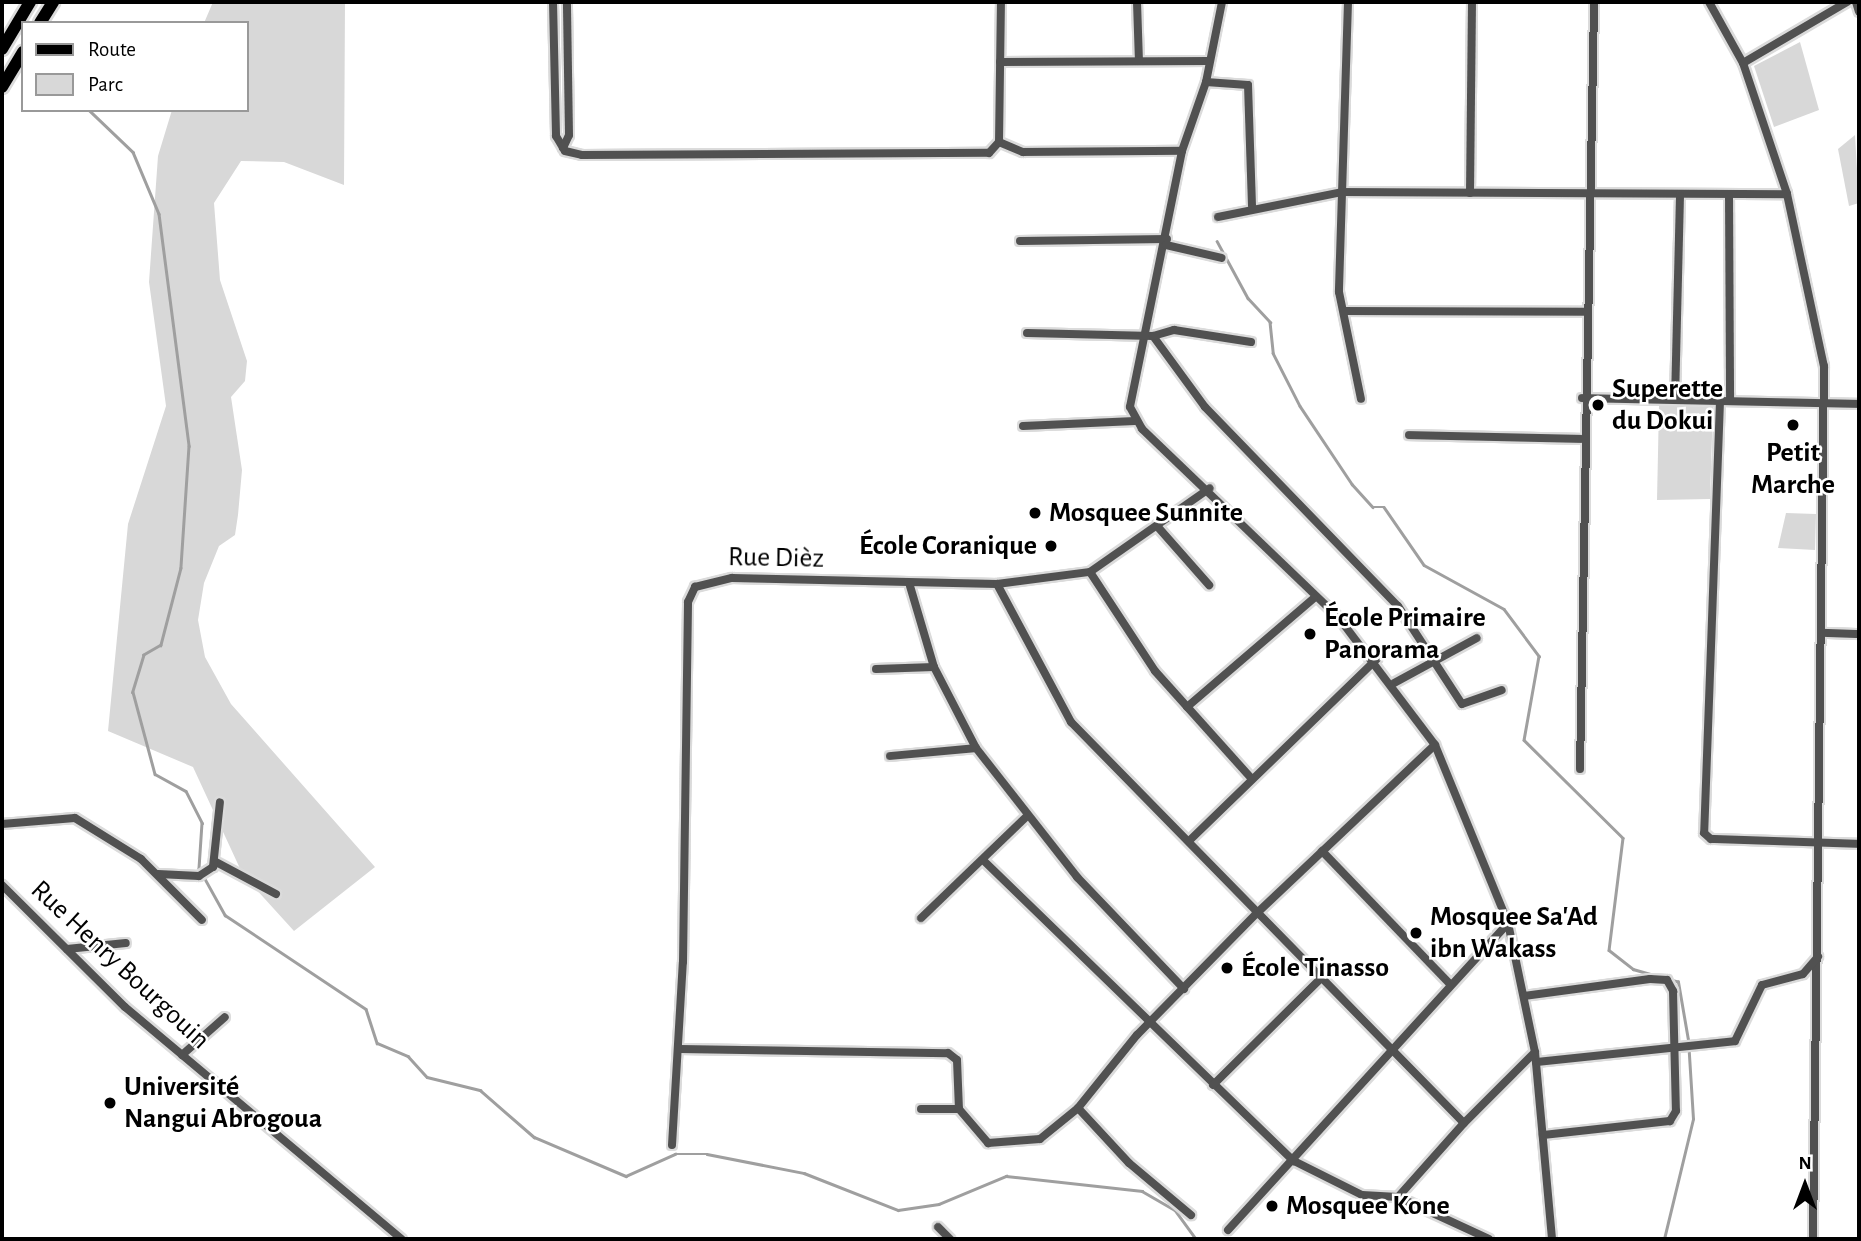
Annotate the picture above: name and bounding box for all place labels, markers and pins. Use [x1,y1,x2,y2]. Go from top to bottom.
place label: Superette du Dokui [1612,372,1723,438]
marker: Superette du Dokui [1590,397,1606,413]
marker: Petit Marche [1785,417,1801,433]
place label: Petit Marche [1751,436,1835,502]
place label: Mosquee Sunnite [1049,496,1243,530]
marker: Mosquee Sunnite [1027,505,1043,521]
place label: École Coranique [859,529,1037,563]
marker: École Coranique [1043,538,1059,554]
place label: École Primaire Panorama [1324,601,1486,667]
marker: École Primaire Panorama [1302,626,1318,642]
place label: Mosquee Sa'Ad ibn Wakass [1430,900,1598,966]
marker: Mosquee Sa'Ad ibn Wakass [1408,925,1424,941]
place label: École Tinasso [1241,951,1389,985]
marker: École Tinasso [1219,960,1235,976]
place label: Université Nangui Abrogoua [124,1070,322,1136]
marker: Université Nangui Abrogoua [102,1095,118,1111]
place label: Mosquee Kone [1286,1189,1450,1223]
marker: Mosquee Kone [1264,1198,1280,1214]

